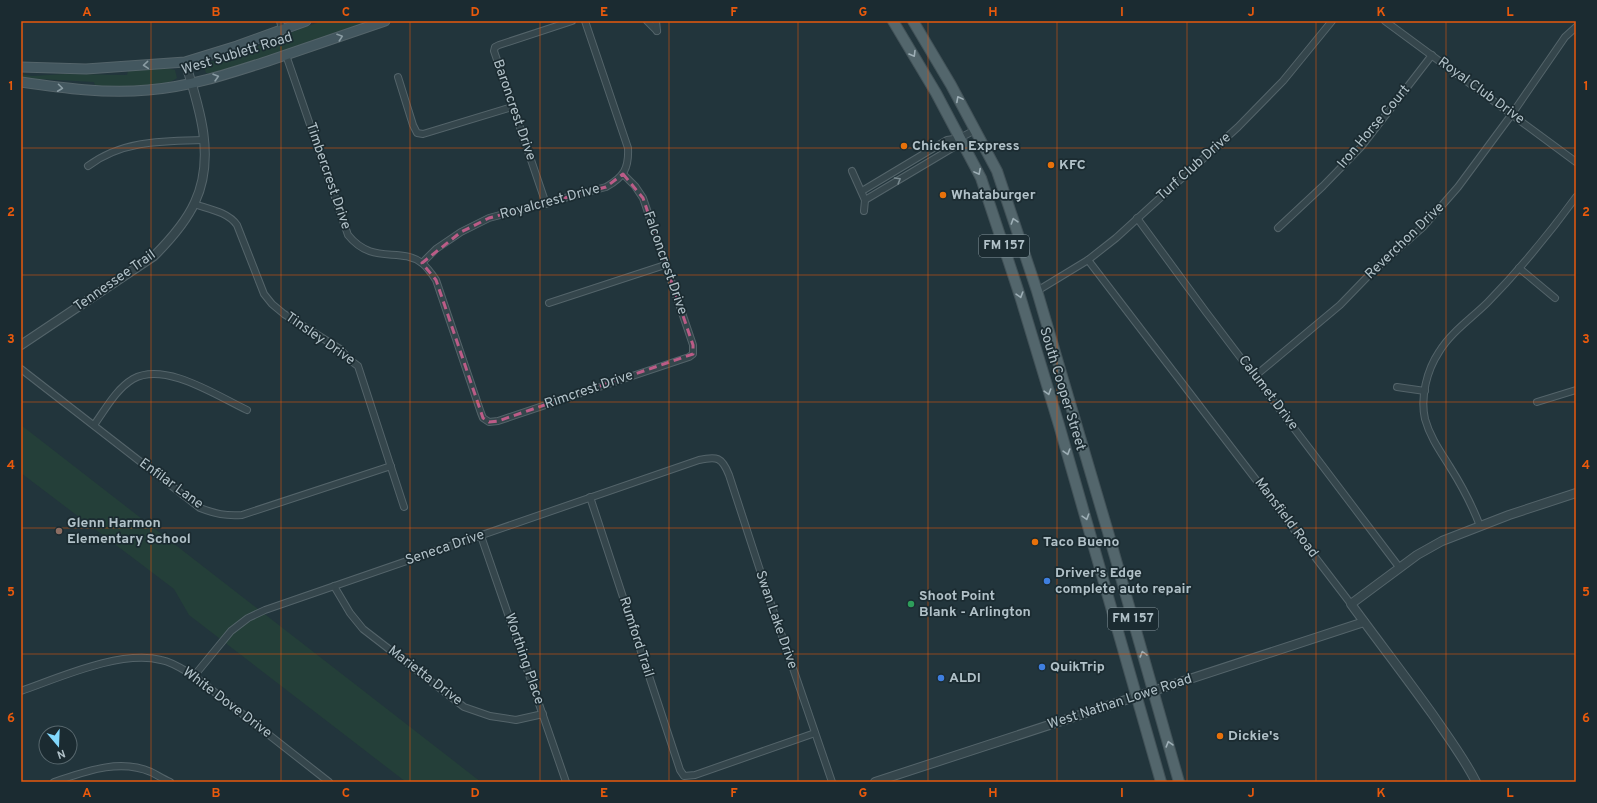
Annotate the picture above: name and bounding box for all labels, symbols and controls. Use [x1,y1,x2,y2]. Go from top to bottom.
text: A [82,5,92,21]
text: B [212,5,221,21]
text: C [342,5,350,21]
text: D [470,5,480,21]
text: E [600,5,608,21]
text: F [730,5,738,21]
text: G [859,5,868,21]
text: H [988,5,998,21]
text: I [1120,5,1124,21]
text: J [1247,5,1255,21]
text: K [1376,5,1386,21]
text: L [1506,5,1514,21]
street label: West Sublett Road [179,29,295,79]
one-way arrow [336,33,343,41]
one-way arrow [908,50,916,57]
street label: Royal Club Drive [1434,54,1528,128]
street label: Baroncrest Drive [489,57,539,163]
one-way arrow [143,60,149,69]
one-way arrow [212,73,219,82]
text: 1 [8,79,14,95]
text: 1 [1583,79,1589,95]
street label: Iron Horse Court [1334,82,1414,172]
one-way arrow [57,83,63,92]
one-way arrow [956,96,964,103]
street label: Timbercrest Drive [302,120,354,232]
street label: Turf Club Drive [1153,129,1235,205]
place label: Chicken Express [912,138,1020,155]
marker: Chicken Express [899,141,909,151]
place label: KFC [1059,157,1086,174]
marker: KFC [1046,160,1056,170]
one-way arrow [973,168,981,175]
one-way arrow [894,177,901,185]
street label: Royalcrest Drive [498,181,602,223]
place label: Whataburger [951,187,1036,204]
marker: Whataburger [938,190,948,200]
street label: Reverchon Drive [1362,199,1448,283]
text: 2 [7,205,15,221]
text: 2 [1582,205,1590,221]
street label: Falconcrest Drive [639,209,691,317]
one-way arrow [1011,218,1019,225]
road number: FM 157 [979,235,1029,257]
street label: Tennessee Trail [71,247,159,315]
one-way arrow [1015,292,1024,299]
street label: Tinsley Drive [282,309,358,369]
street label: South Cooper Street [1035,325,1089,453]
text: 3 [7,332,15,348]
text: 3 [1582,332,1590,348]
street label: Calumet Drive [1234,352,1302,434]
street label: Rimcrest Drive [542,367,636,413]
one-way arrow [1043,388,1052,395]
one-way arrow [1062,449,1071,456]
street label: Enfilar Lane [136,455,206,513]
text: 4 [7,458,15,474]
text: 4 [1582,458,1590,474]
street label: Mansfield Road [1250,475,1322,561]
one-way arrow [1081,513,1090,520]
place label: Glenn Harmon Elementary School [67,515,191,548]
marker: Glenn Harmon Elementary School [54,526,64,536]
street label: Seneca Drive [403,527,487,569]
place label: Taco Bueno [1043,534,1119,551]
marker: Taco Bueno [1030,537,1040,547]
place label: Driver's Edge complete auto repair [1055,565,1191,598]
street label: Swan Lake Drive [751,569,801,671]
marker: Driver's Edge complete auto repair [1042,576,1052,586]
text: 5 [7,585,15,601]
text: 5 [1582,585,1590,601]
place label: Shoot Point Blank - Arlington [919,588,1031,621]
street label: Rumford Trail [615,595,657,679]
marker: Shoot Point Blank - Arlington [906,599,916,609]
road number: FM 157 [1108,608,1158,630]
street label: Worthing Place [500,611,548,707]
street label: Marietta Drive [384,643,466,709]
one-way arrow [1139,650,1148,657]
place label: QuikTrip [1050,659,1105,676]
marker: QuikTrip [1037,662,1047,672]
street label: White Dove Drive [179,664,275,742]
place label: ALDI [949,670,981,687]
street label: West Nathan Lowe Road [1046,671,1194,733]
marker: ALDI [936,673,946,683]
text: 6 [7,711,15,727]
text: 6 [1582,711,1590,727]
north arrow [38,725,78,765]
place label: Dickie's [1228,728,1279,745]
marker: Dickie's [1215,731,1225,741]
one-way arrow [1165,741,1173,748]
text: N [55,746,67,761]
text: A [82,786,92,802]
text: B [212,786,221,802]
text: C [342,786,350,802]
text: D [470,786,480,802]
text: E [600,786,608,802]
text: F [730,786,738,802]
text: G [859,786,868,802]
text: H [988,786,998,802]
text: I [1120,786,1124,802]
text: J [1247,786,1255,802]
text: K [1376,786,1386,802]
text: L [1506,786,1514,802]

